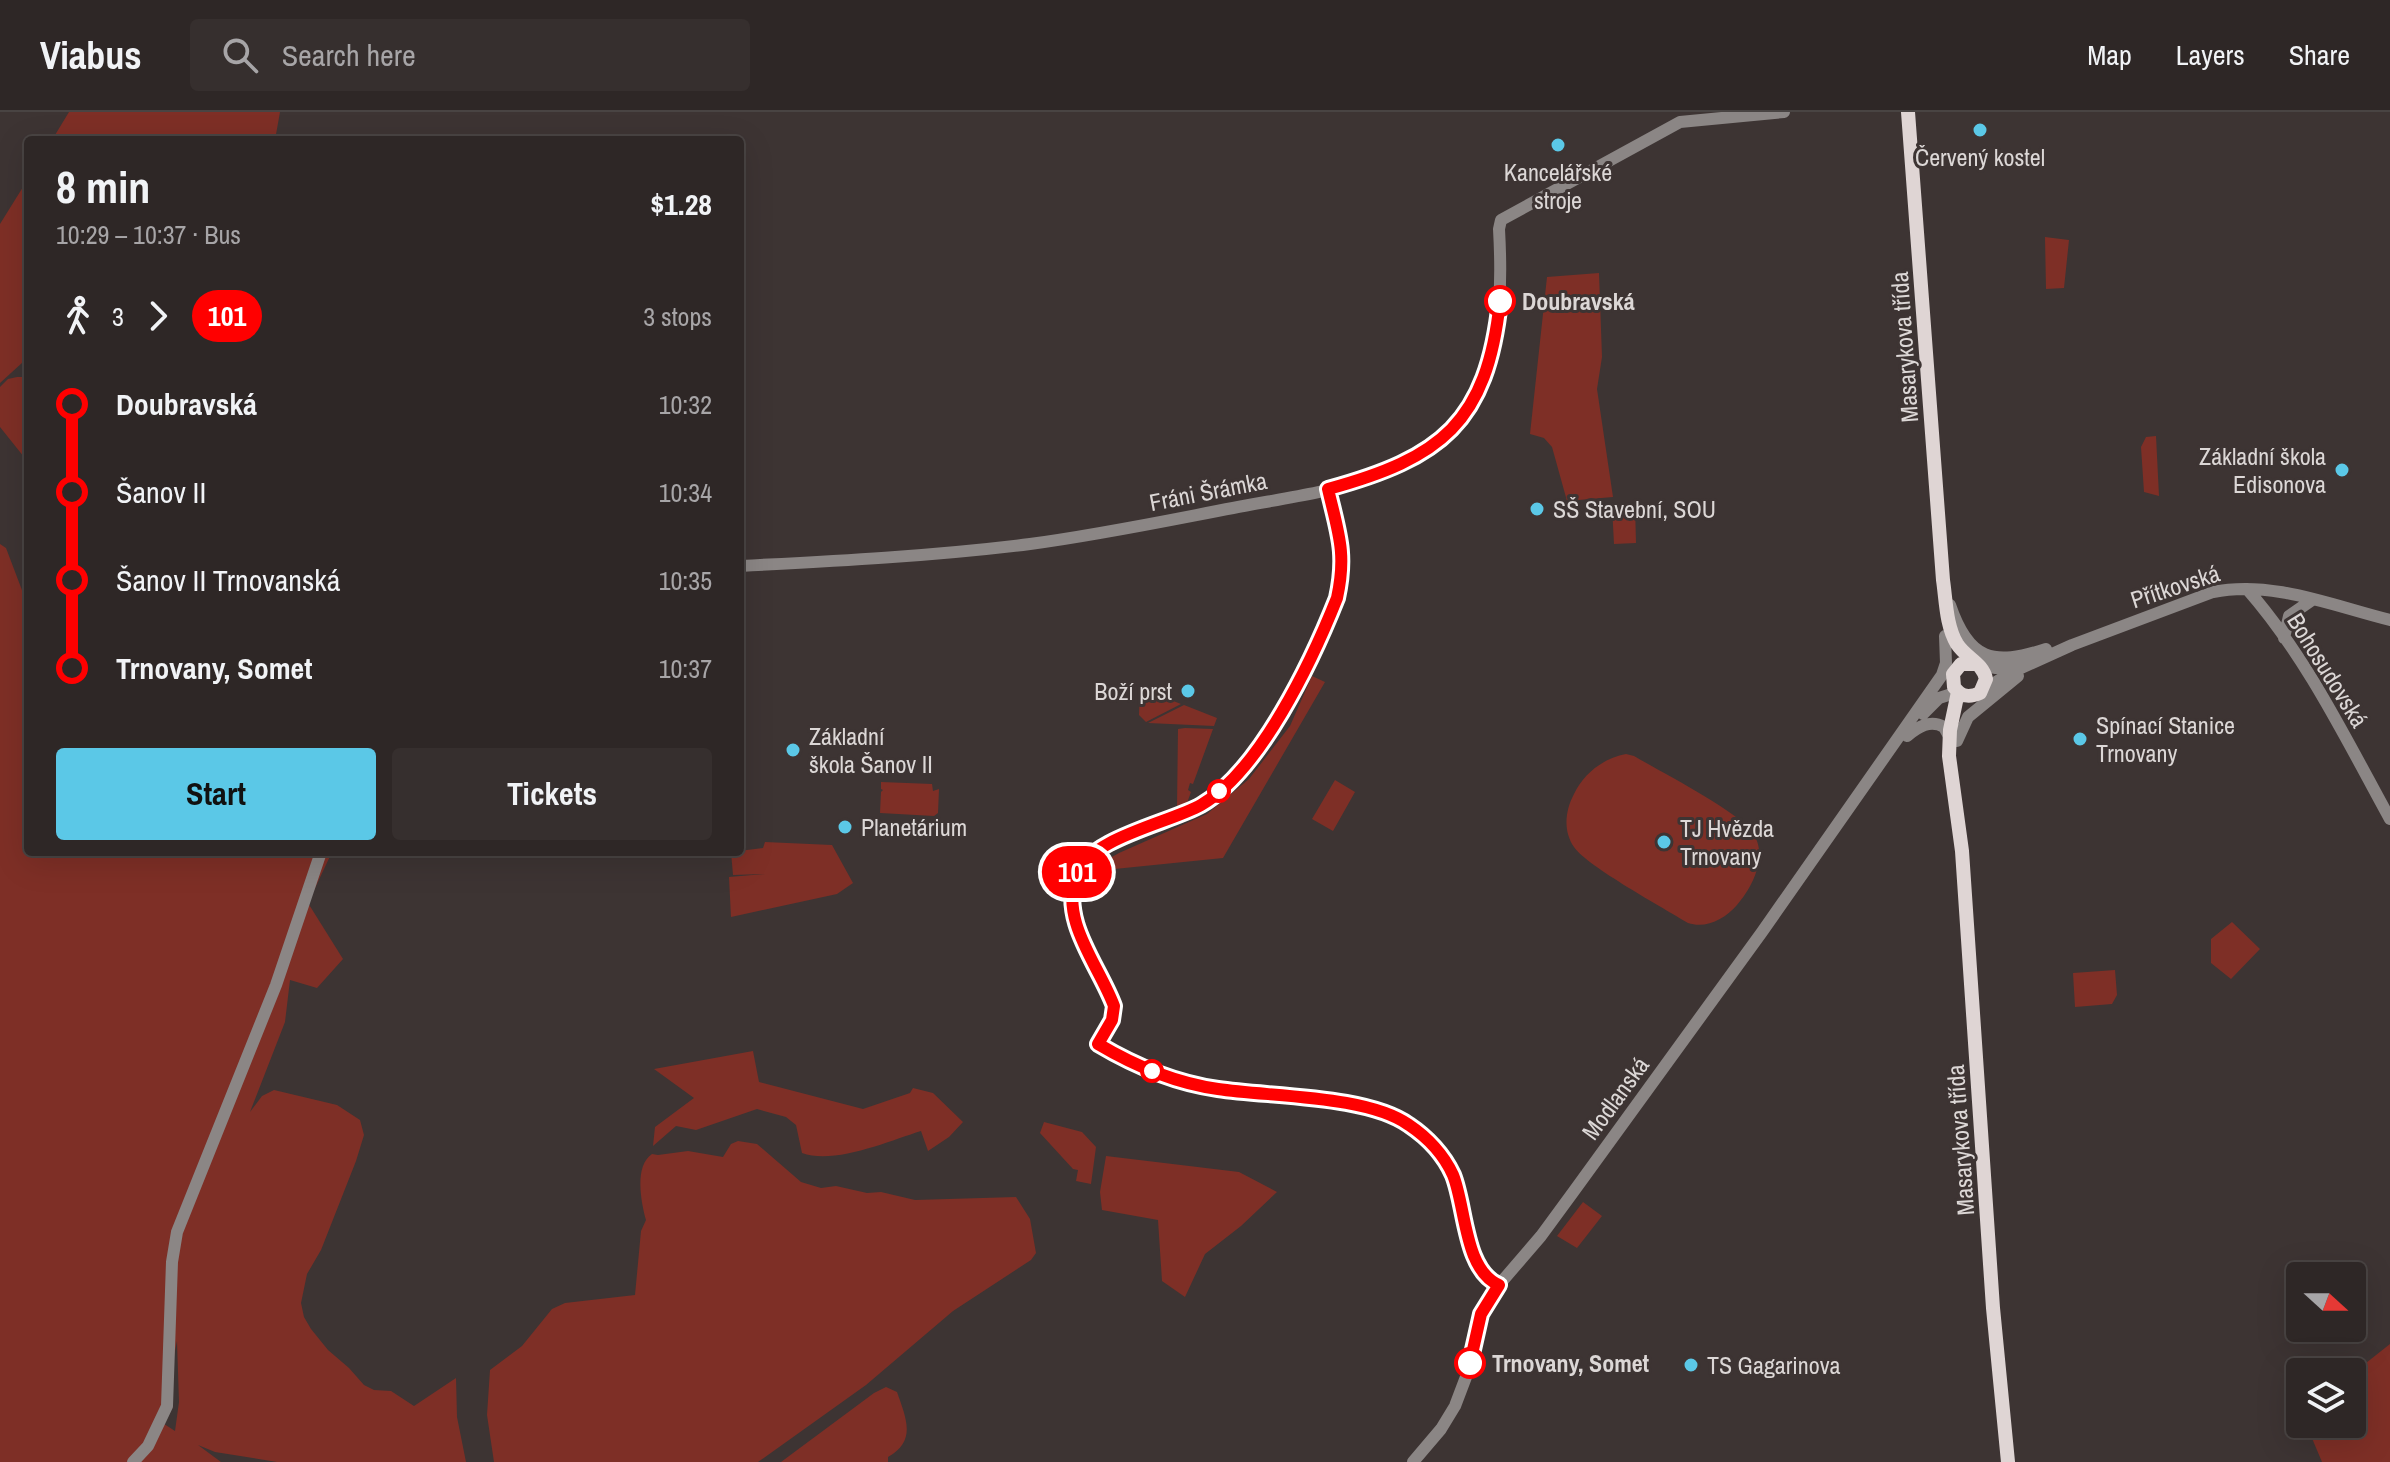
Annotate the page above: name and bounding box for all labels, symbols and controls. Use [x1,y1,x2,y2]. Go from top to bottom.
search box [190,19,750,91]
text: Viabus [40,30,142,81]
icon: search [218,33,262,77]
text: Search here [282,35,416,75]
text: Map [2087,36,2132,74]
text: Layers [2176,36,2245,74]
text: Share [2289,36,2350,74]
marker: Červený kostel [1971,121,1989,139]
marker: Kancelářské stroje [1549,136,1567,154]
place label: Červený kostel [1915,141,2045,173]
place label: Kancelářské stroje [1504,156,1612,216]
text: 8 min [56,157,150,217]
text: $1.28 [650,184,712,224]
text: 10:29 – 10:37 · Bus [56,217,241,252]
street label: Masarykova třída [1883,271,1925,423]
place label: Doubravská [1522,285,1635,317]
marker: Doubravská [1485,286,1515,316]
icon: walk [56,294,100,338]
icon: forward [136,294,180,338]
text: 101 [208,297,246,335]
text: 3 [112,299,124,334]
text: 3 stops [643,299,712,334]
text: Doubravská [116,384,257,424]
text: 10:32 [659,387,712,422]
place label: Základní škola Edisonova [2199,440,2326,500]
marker: Základní škola Edisonova [2333,461,2351,479]
street label: Fráni Šrámka [1146,464,1270,518]
text: Šanov II [116,472,206,512]
text: 10:34 [659,475,712,510]
place label: SŠ Stavební, SOU [1553,493,1716,525]
marker: SŠ Stavební, SOU [1528,500,1546,518]
street label: Přítkovská [2126,557,2224,615]
text: Šanov II Trnovanská [116,560,340,600]
text: 10:35 [659,563,712,598]
street label: Bohosudovská [2280,607,2376,733]
text: Trnovany, Somet [116,648,312,688]
text: 10:37 [659,651,712,686]
place label: Boží prst [1094,675,1173,707]
marker: Boží prst [1179,682,1197,700]
place label: Spínací Stanice Trnovany [2096,709,2235,769]
place label: Základní škola Šanov II [809,720,933,780]
marker: Spínací Stanice Trnovany [2071,730,2089,748]
marker: Základní škola Šanov II [784,741,802,759]
button: Start [56,748,376,840]
button: Tickets [392,748,712,840]
unlabelled marker [1208,780,1230,802]
place label: Planetárium [861,811,967,843]
place label: TJ Hvězda Trnovany [1680,812,1774,872]
marker: Planetárium [836,818,854,836]
marker: TJ Hvězda Trnovany [1655,833,1673,851]
line badge: 101 [1031,846,1123,898]
text: 101 [1058,853,1096,891]
street label: Modlanská [1574,1050,1656,1146]
unlabelled marker [1141,1060,1163,1082]
street label: Masarykova třída [1939,1064,1981,1216]
north arrow [2286,1262,2366,1342]
map controls [2286,1262,2366,1438]
place label: Trnovany, Somet [1492,1347,1650,1379]
marker: Trnovany, Somet [1455,1348,1485,1378]
place label: TS Gagarinova [1707,1349,1841,1381]
marker: TS Gagarinova [1682,1356,1700,1374]
button: layers [2286,1358,2366,1438]

